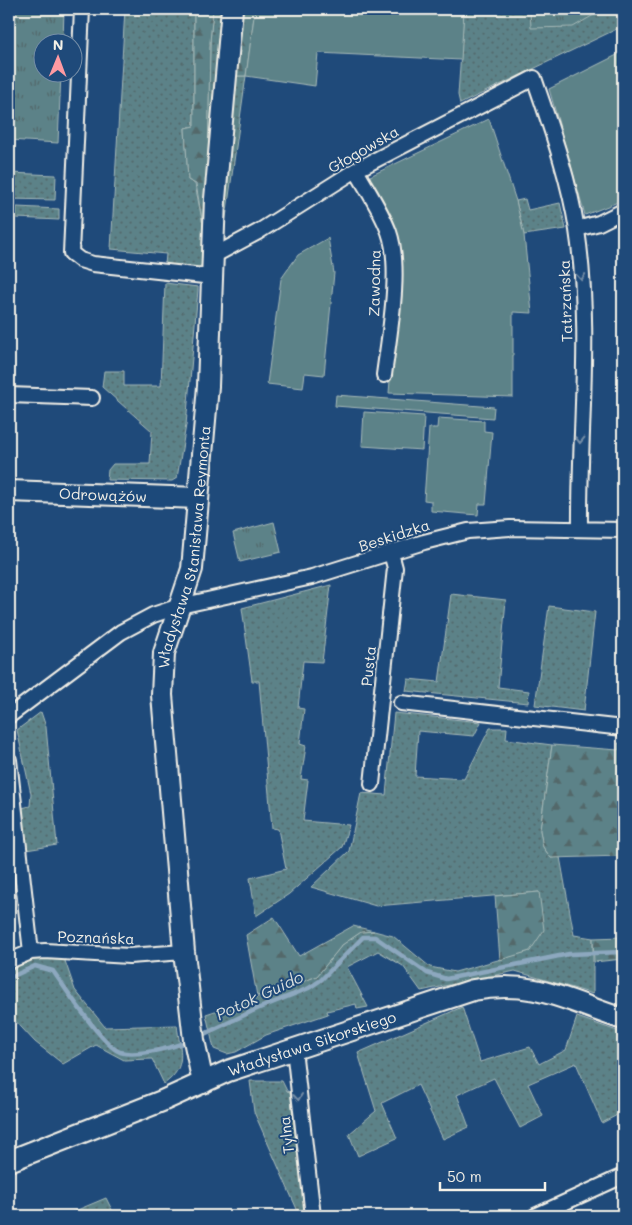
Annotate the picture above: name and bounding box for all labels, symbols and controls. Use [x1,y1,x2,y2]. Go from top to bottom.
north arrow [32,32,82,82]
text: N [53,35,64,54]
street label: Głogowska [324,121,402,177]
street label: Zawodna [363,249,385,317]
street label: Tatrzańska [554,259,576,343]
one-way arrow [576,274,587,282]
street label: Władysława Stanisława Reymonta [153,425,215,669]
one-way arrow [575,436,586,444]
street label: Odrowążów [59,483,147,506]
street label: Beskidzka [356,514,432,556]
street label: Pusta [356,645,380,687]
street label: Poznańska [57,926,135,948]
water label: Potok Guido [212,965,307,1024]
street label: Władysława Sikorskiego [225,1006,398,1080]
one-way arrow [292,1094,303,1102]
street label: Tylna [274,1115,298,1155]
scale bar [440,1160,544,1192]
text: 50 m [447,1166,482,1186]

